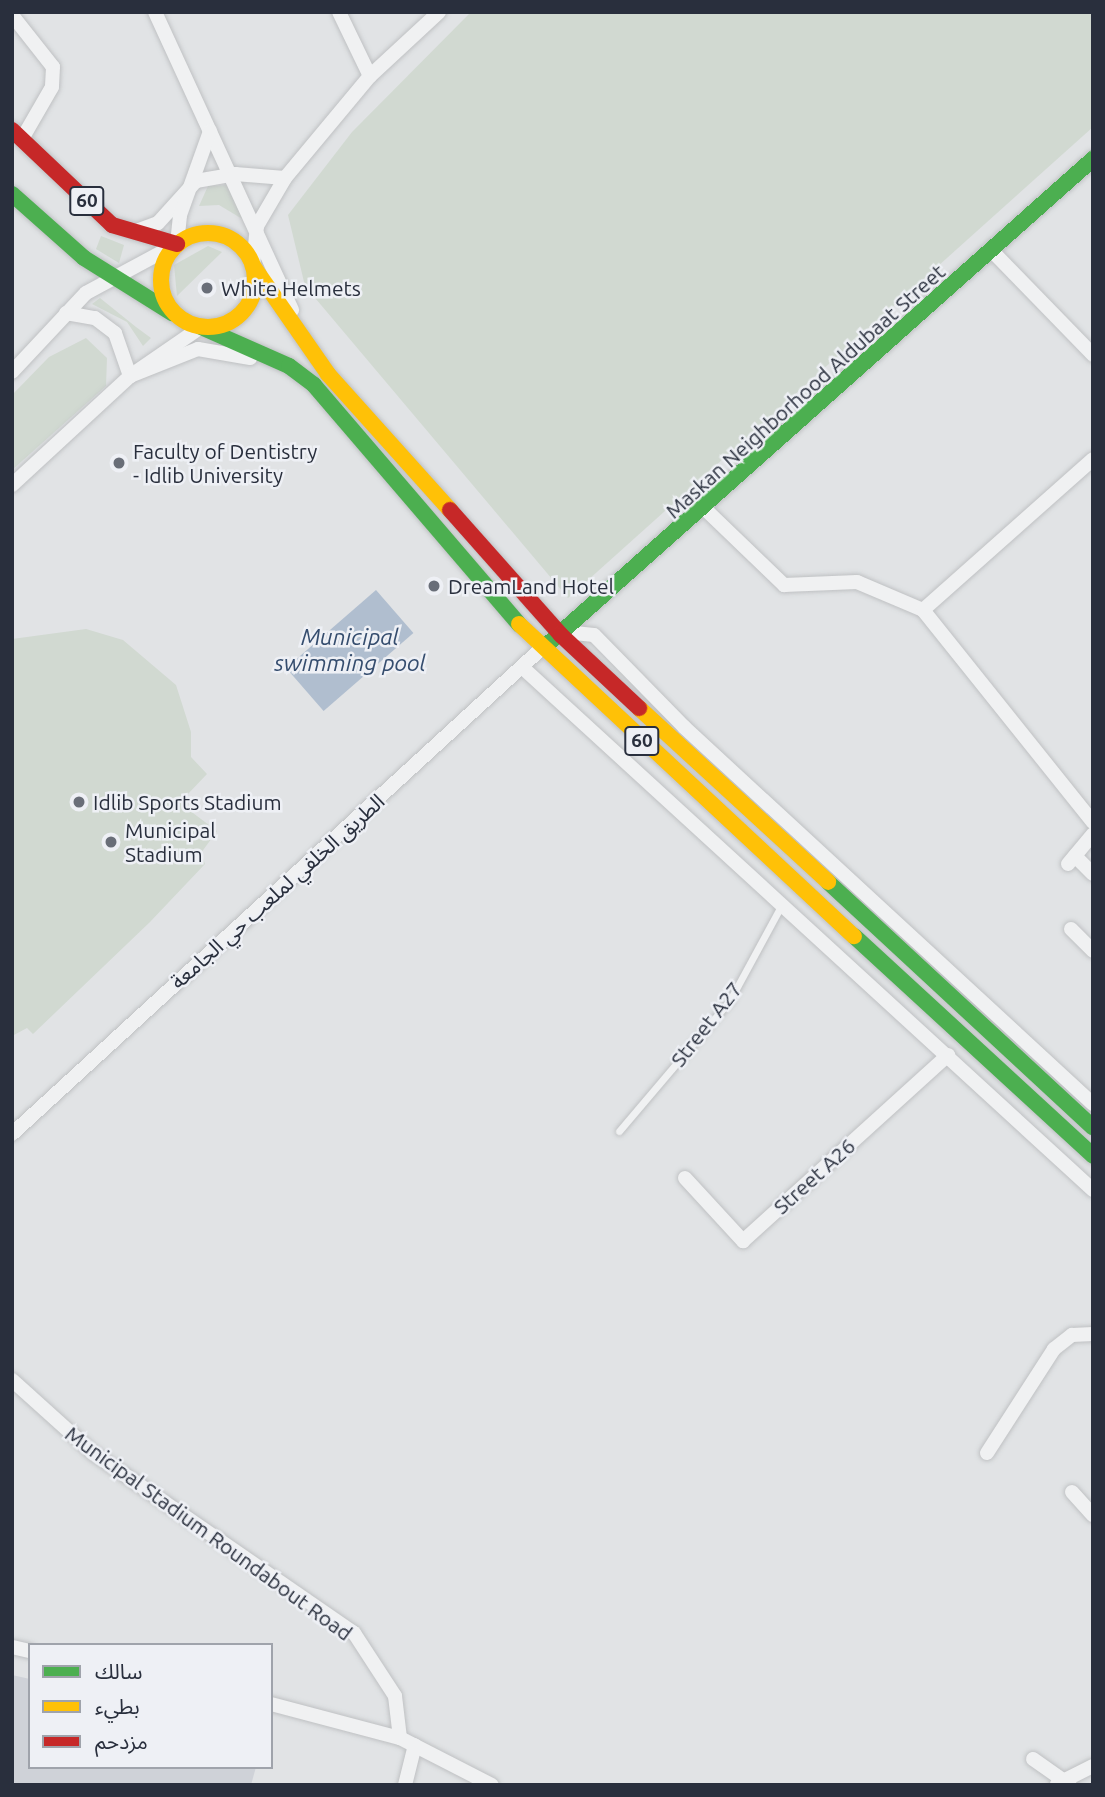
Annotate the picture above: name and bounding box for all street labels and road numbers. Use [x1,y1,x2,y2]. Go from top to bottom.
road number: 60 [68,186,106,216]
street label: Maskan Neighborhood Aldubaat Street [660,259,950,523]
road number: 60 [623,726,661,756]
street label: الطريق الخلفي لملعب حي الجامعة [165,788,389,994]
street label: Street A27 [665,977,747,1071]
street label: Street A26 [768,1133,860,1219]
street label: Municipal Stadium Roundabout Road [61,1420,357,1646]

